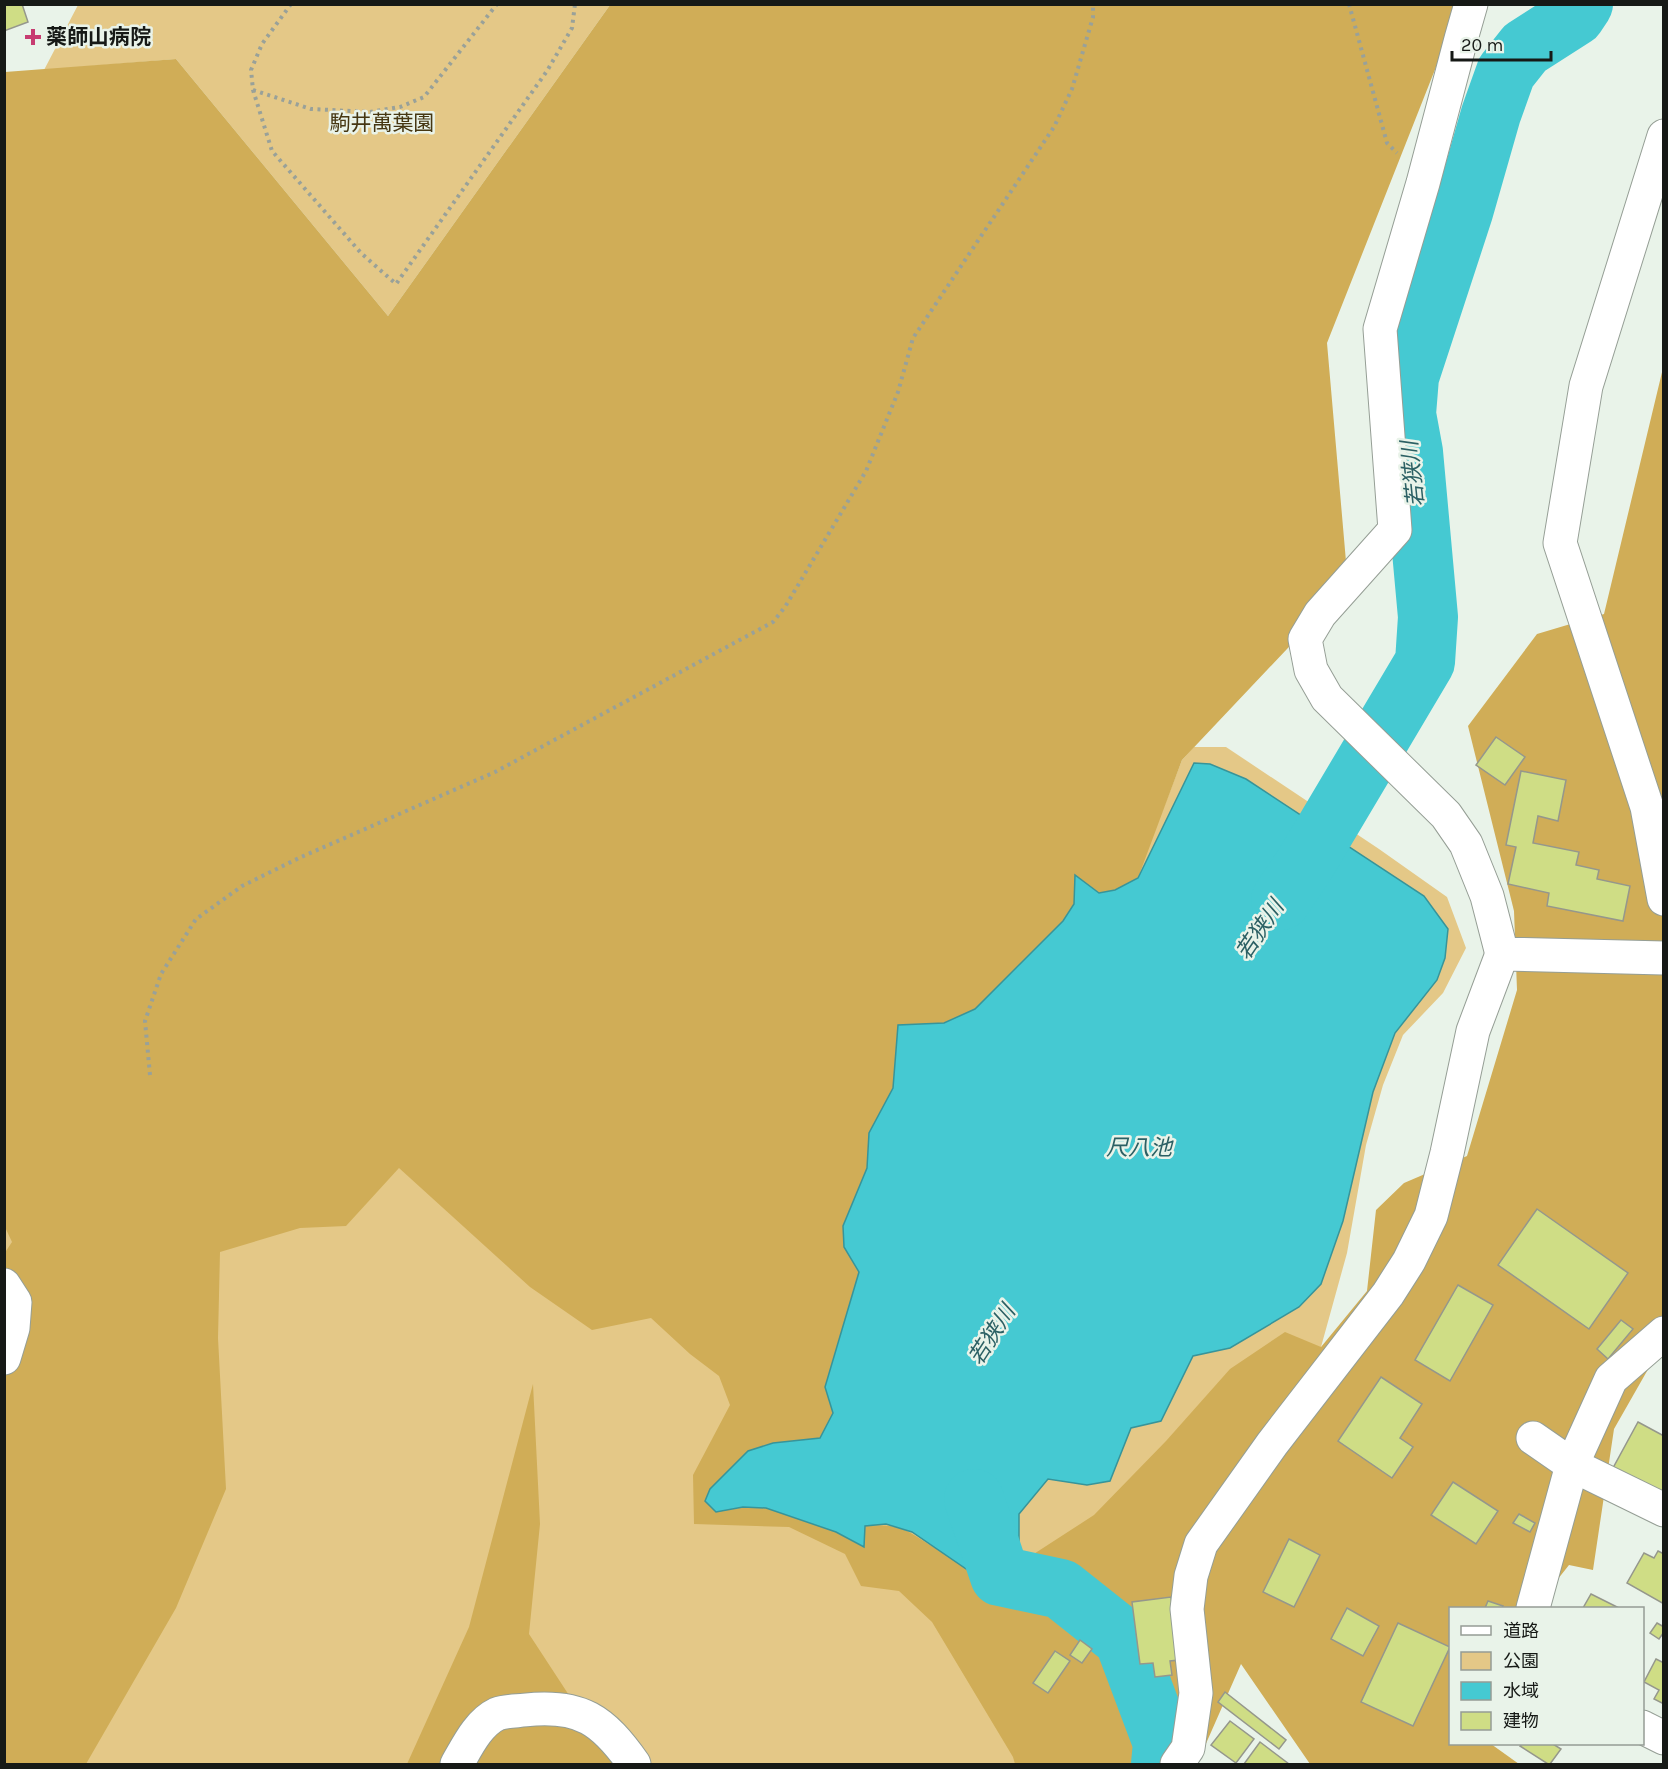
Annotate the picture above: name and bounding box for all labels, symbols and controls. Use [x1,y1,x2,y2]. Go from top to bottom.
scale bar [1452,24,1551,62]
place label: 薬師山病院 [46,25,151,49]
marker: 薬師山病院 [24,28,42,46]
text: 20 m [1461,34,1503,56]
park label: 駒井萬葉園 [330,111,435,135]
water label: 若狭川 [1396,438,1429,508]
water label: 若狭川 [1231,894,1290,965]
water label: 尺八池 [1106,1135,1174,1161]
water label: 若狭川 [963,1299,1022,1370]
legend [1449,1607,1644,1745]
text: 道路 [1503,1620,1539,1642]
text: 公園 [1503,1650,1539,1672]
text: 水域 [1503,1680,1539,1702]
text: 建物 [1503,1710,1539,1732]

